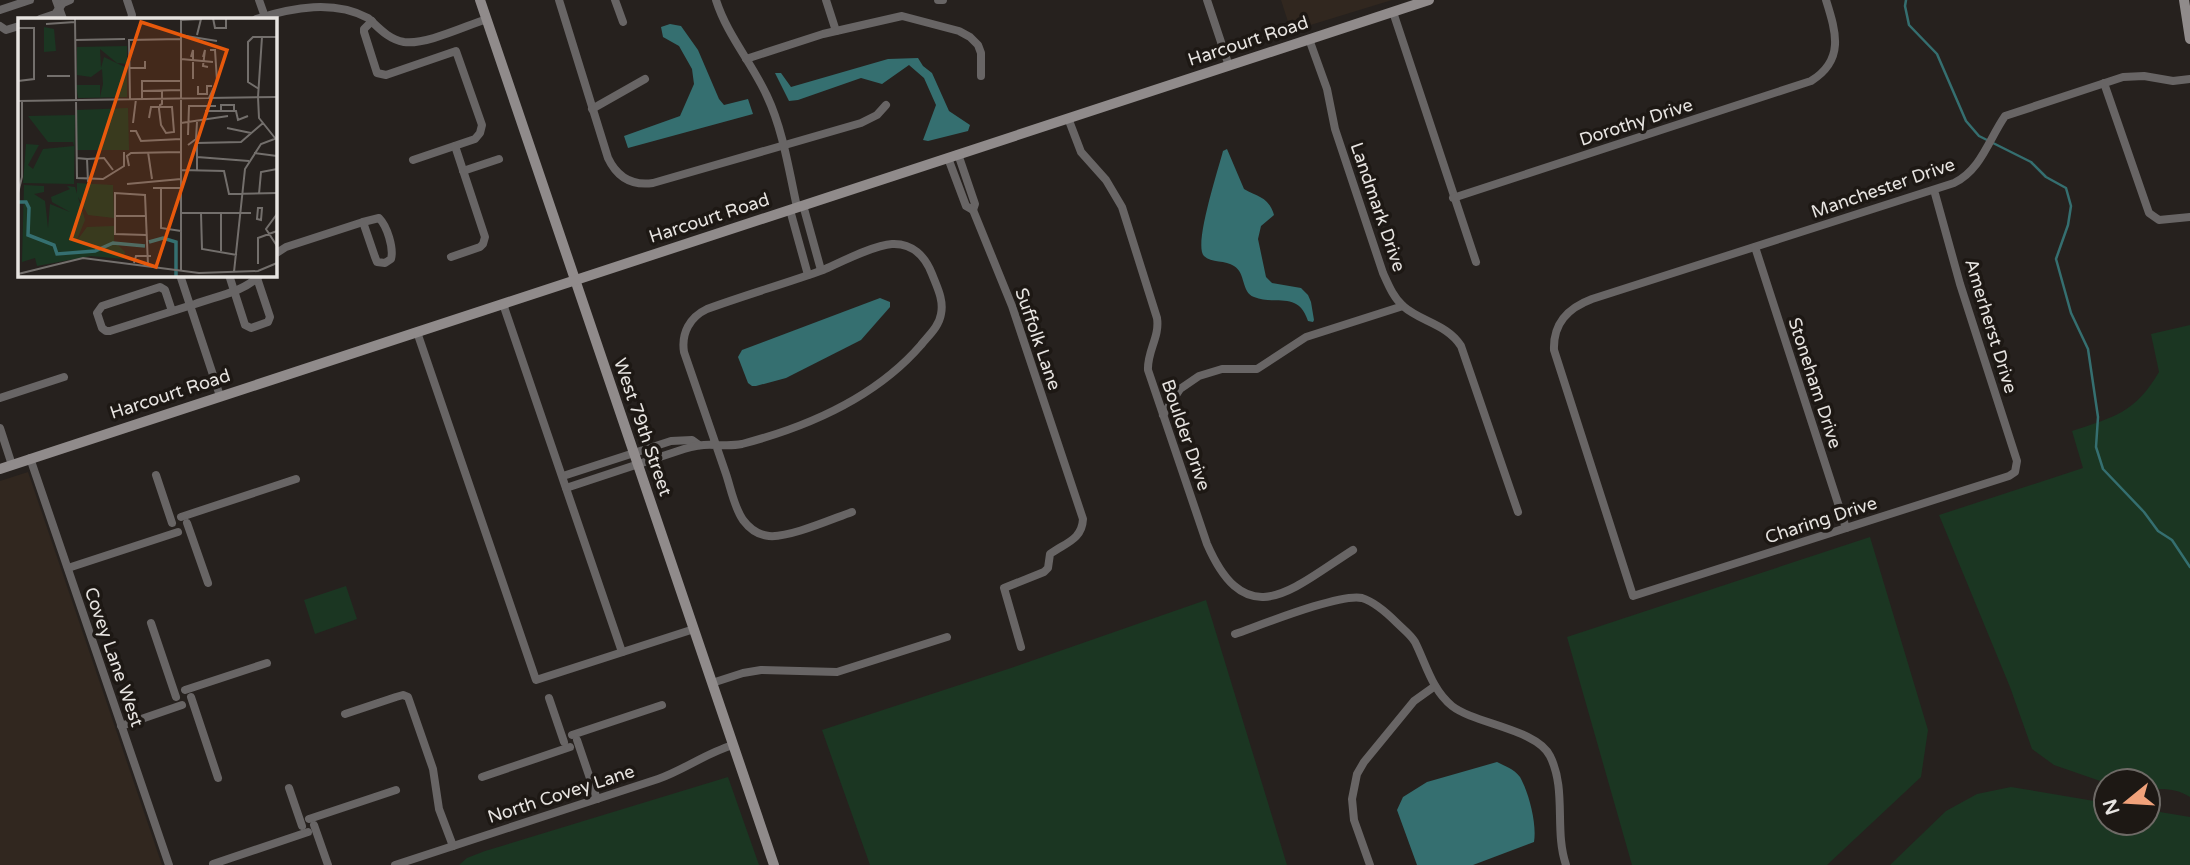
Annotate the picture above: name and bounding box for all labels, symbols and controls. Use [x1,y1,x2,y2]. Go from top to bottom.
street label: Harcourt Road [1185,11,1311,71]
inset map [18,18,276,276]
street label: Dorothy Drive [1576,93,1696,151]
street label: Landmark Drive [1346,140,1410,274]
street label: Manchester Drive [1808,153,1958,223]
street label: Harcourt Road [646,188,772,248]
street label: Amerherst Drive [1960,256,2022,396]
street label: Suffolk Lane [1010,285,1066,393]
street label: Stoneham Drive [1784,315,1846,451]
street label: West 79th Street [609,355,677,499]
street label: Harcourt Road [107,364,233,424]
street label: Boulder Drive [1157,376,1215,494]
street label: Charing Drive [1762,492,1880,548]
street label: Covey Lane West [80,584,148,730]
street label: North Covey Lane [485,760,637,828]
north arrow [2092,767,2162,837]
text: N [2099,796,2125,818]

